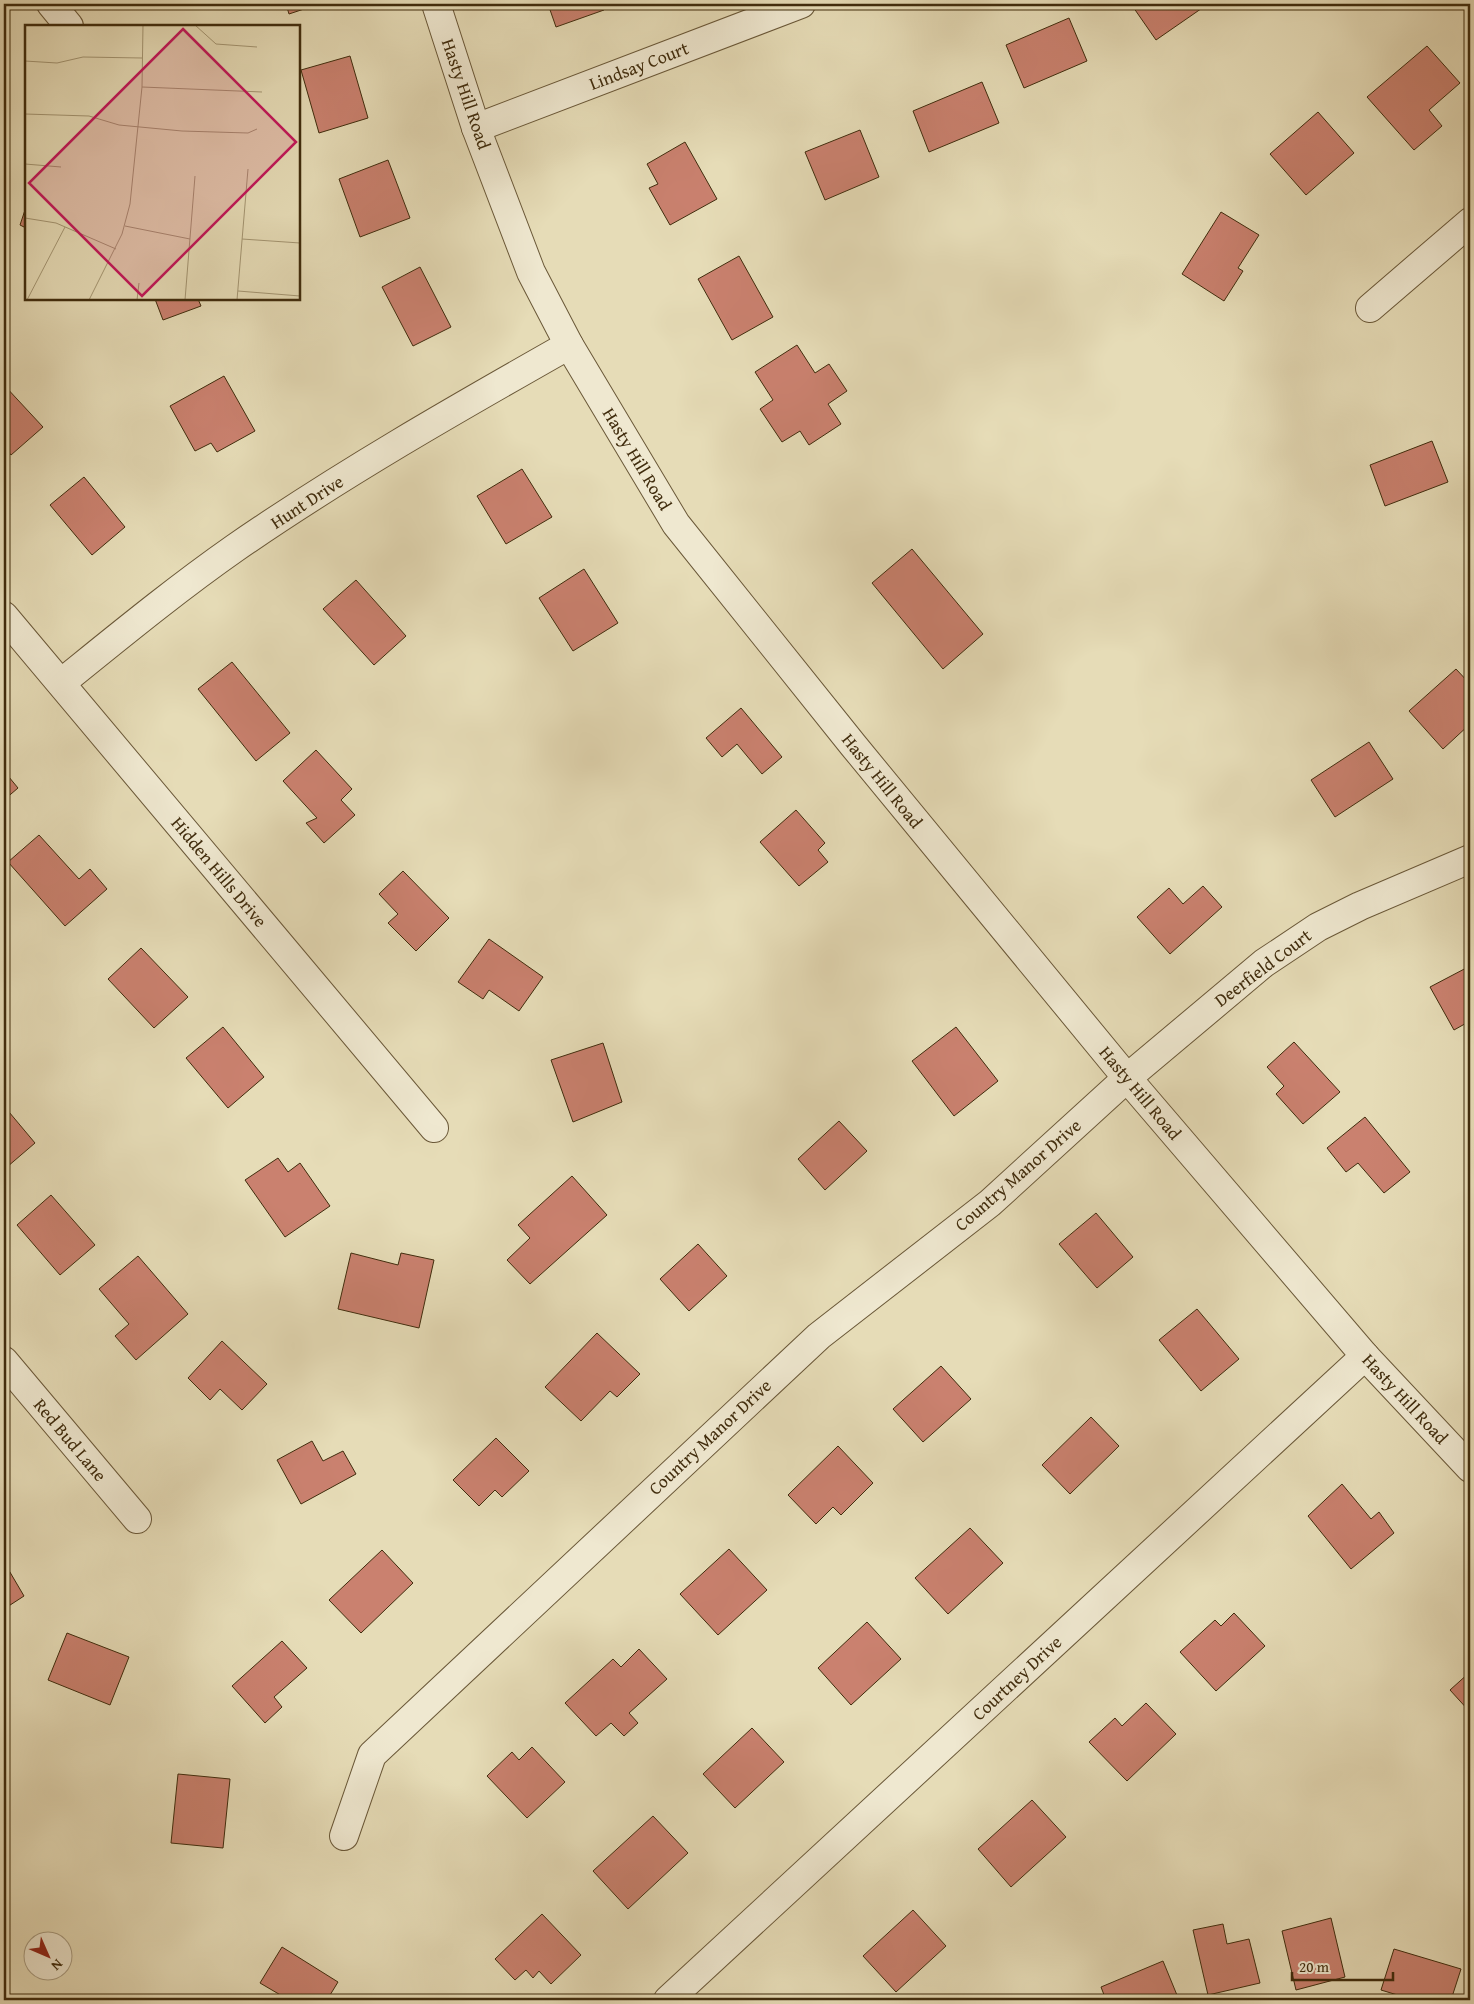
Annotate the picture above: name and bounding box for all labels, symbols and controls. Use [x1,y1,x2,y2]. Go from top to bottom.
inset map [25,25,300,300]
street label: Lindsay Court [585,34,693,97]
street label: Hasty Hill Road [435,35,498,153]
street label: Hasty Hill Road [596,402,679,516]
street label: Hunt Drive [265,468,349,535]
street label: Hasty Hill Road [836,727,930,834]
street label: Hidden Hills Drive [165,810,274,933]
street label: Deerfield Court [1208,922,1318,1013]
street label: Hasty Hill Road [1093,1040,1188,1146]
street label: Country Manor Drive [948,1112,1087,1237]
street label: Hasty Hill Road [1356,1347,1455,1450]
street label: Country Manor Drive [642,1372,777,1501]
street label: Red Bud Lane [27,1392,113,1487]
street label: Courtney Drive [966,1629,1068,1727]
north arrow [22,1932,72,1982]
scale bar [1292,1949,1393,1981]
text: N [46,1955,68,1976]
text: 20 m [1299,1956,1330,1977]

